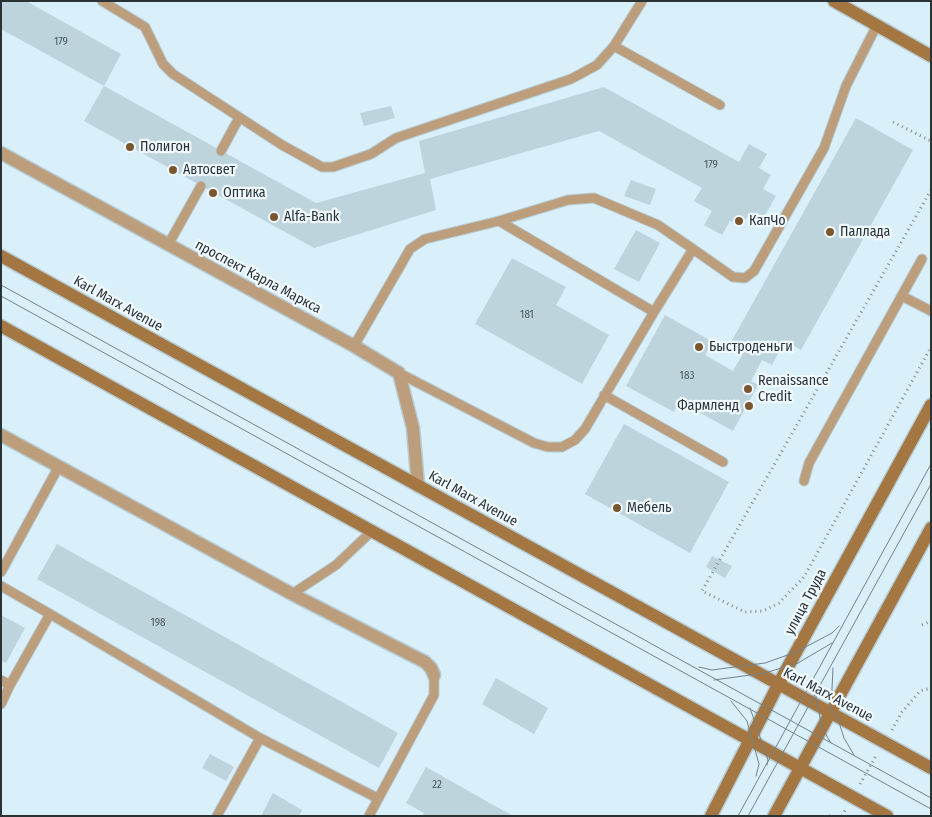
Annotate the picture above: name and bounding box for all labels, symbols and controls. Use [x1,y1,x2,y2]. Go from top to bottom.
house number: 179 [54,35,68,49]
place label: Полигон [140,139,190,155]
marker: Полигон [124,141,136,153]
house number: 179 [704,158,718,172]
place label: Автосвет [183,162,235,178]
marker: Автосвет [167,164,179,176]
place label: Оптика [223,185,266,201]
marker: Оптика [207,187,219,199]
place label: Alfa-Bank [284,209,339,225]
marker: Alfa-Bank [268,211,280,223]
place label: КапЧо [749,213,786,229]
marker: КапЧо [733,215,745,227]
place label: Паллада [840,224,890,240]
marker: Паллада [824,226,836,238]
street label: проспект Карла Маркса [192,237,324,317]
street label: Karl Marx Avenue [71,273,165,335]
house number: 181 [520,308,534,322]
place label: Быстроденьги [709,339,793,355]
marker: Быстроденьги [693,341,705,353]
house number: 183 [680,369,694,383]
place label: Renaissance Credit [758,373,829,406]
marker: Renaissance Credit [742,383,754,395]
place label: Фармленд [677,398,739,414]
marker: Фармленд [743,400,755,412]
street label: Karl Marx Avenue [426,468,520,530]
place label: Мебель [627,500,672,516]
marker: Мебель [611,502,623,514]
street label: улица Труда [782,566,830,638]
house number: 198 [150,616,166,630]
street label: Karl Marx Avenue [780,664,876,726]
house number: 22 [432,778,442,792]

